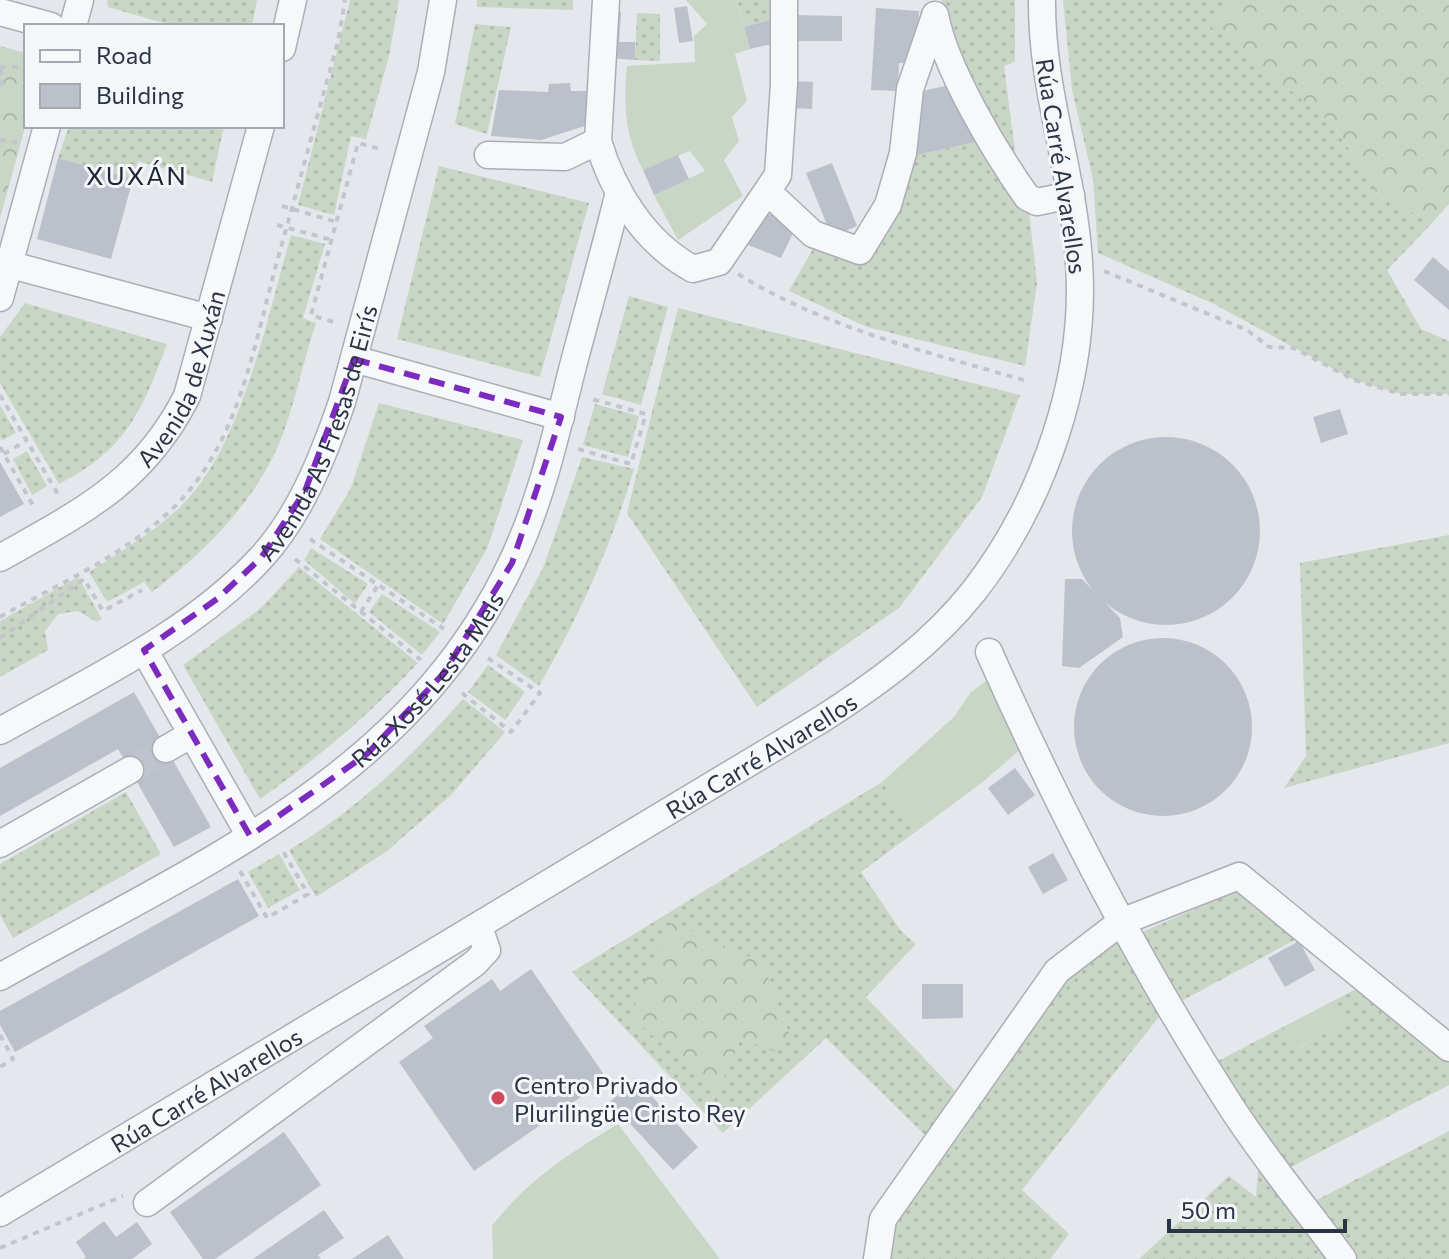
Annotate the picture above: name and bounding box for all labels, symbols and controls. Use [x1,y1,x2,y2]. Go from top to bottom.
legend [24,24,284,128]
text: Road [96,40,152,69]
street label: Rúa Carré Alvarellos [1031,56,1093,276]
text: Building [96,80,184,109]
district label: XUXÁN [86,159,188,190]
street label: Avenida de Xuxán [130,287,230,472]
street label: Avenida As Fresas de Eirís [251,301,382,566]
street label: Rúa Xosé Lesta Meis [345,586,509,773]
street label: Rúa Carré Alvarellos [660,686,862,824]
street label: Rúa Carré Alvarellos [105,1021,307,1158]
place label: Centro Privado Plurilingüe Cristo Rey [514,1070,746,1127]
marker: Centro Privado Plurilingüe Cristo Rey [489,1089,507,1107]
scale bar [1169,1183,1345,1233]
text: 50 m [1181,1195,1236,1224]

